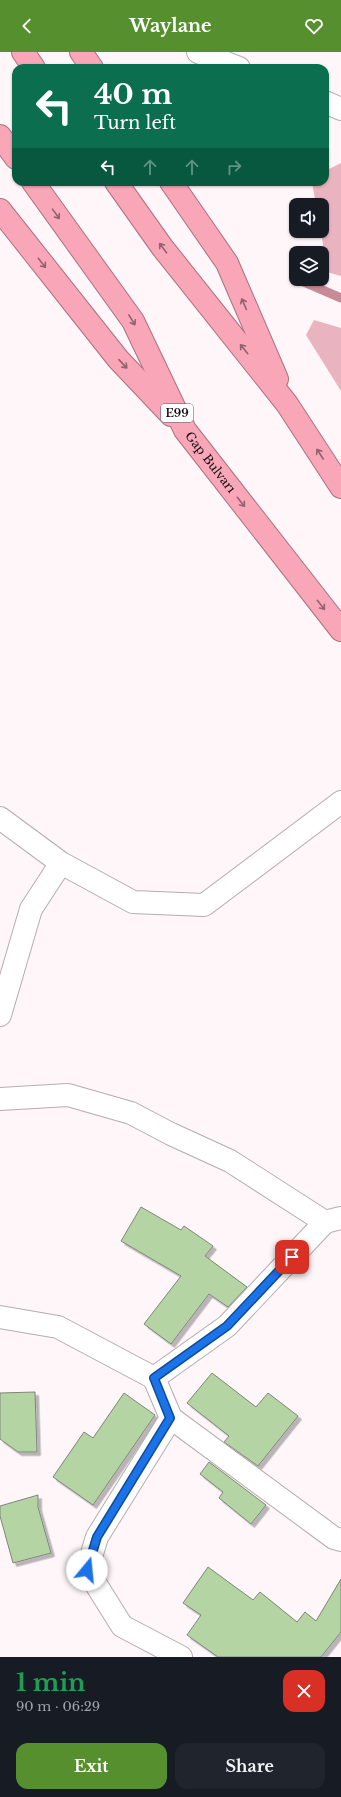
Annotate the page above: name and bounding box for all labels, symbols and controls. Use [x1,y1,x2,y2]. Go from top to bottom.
icon: back [16,15,38,37]
text: Waylane [129,15,212,37]
icon: heart [303,15,325,37]
text: 40 m [94,77,172,112]
icon: left [28,80,80,132]
text: Turn left [94,112,176,134]
icon: left [97,156,119,178]
icon: ahead [139,156,161,178]
icon: ahead [181,156,203,178]
icon: right [223,156,245,178]
map controls [289,198,329,286]
button: sound [289,198,329,238]
one-way arrow [52,208,60,219]
one-way arrow [158,242,167,253]
button: layers [289,246,329,286]
one-way arrow [37,257,46,268]
one-way arrow [240,298,248,310]
one-way arrow [127,314,136,325]
one-way arrow [239,344,248,355]
one-way arrow [118,359,128,369]
road number: E99 [161,404,193,422]
street label: Gap Bulvarı [182,428,239,496]
one-way arrow [316,449,324,460]
one-way arrow [237,496,245,507]
one-way arrow [317,599,325,610]
pin [275,1240,309,1274]
icon: arrive [281,1246,303,1268]
position arrow [66,1549,108,1591]
text: 1 min [16,1668,86,1697]
button: close [283,1670,325,1712]
text: 90 m · 06:29 [16,1698,100,1715]
button: Exit [16,1743,167,1789]
button: Share [175,1743,325,1789]

